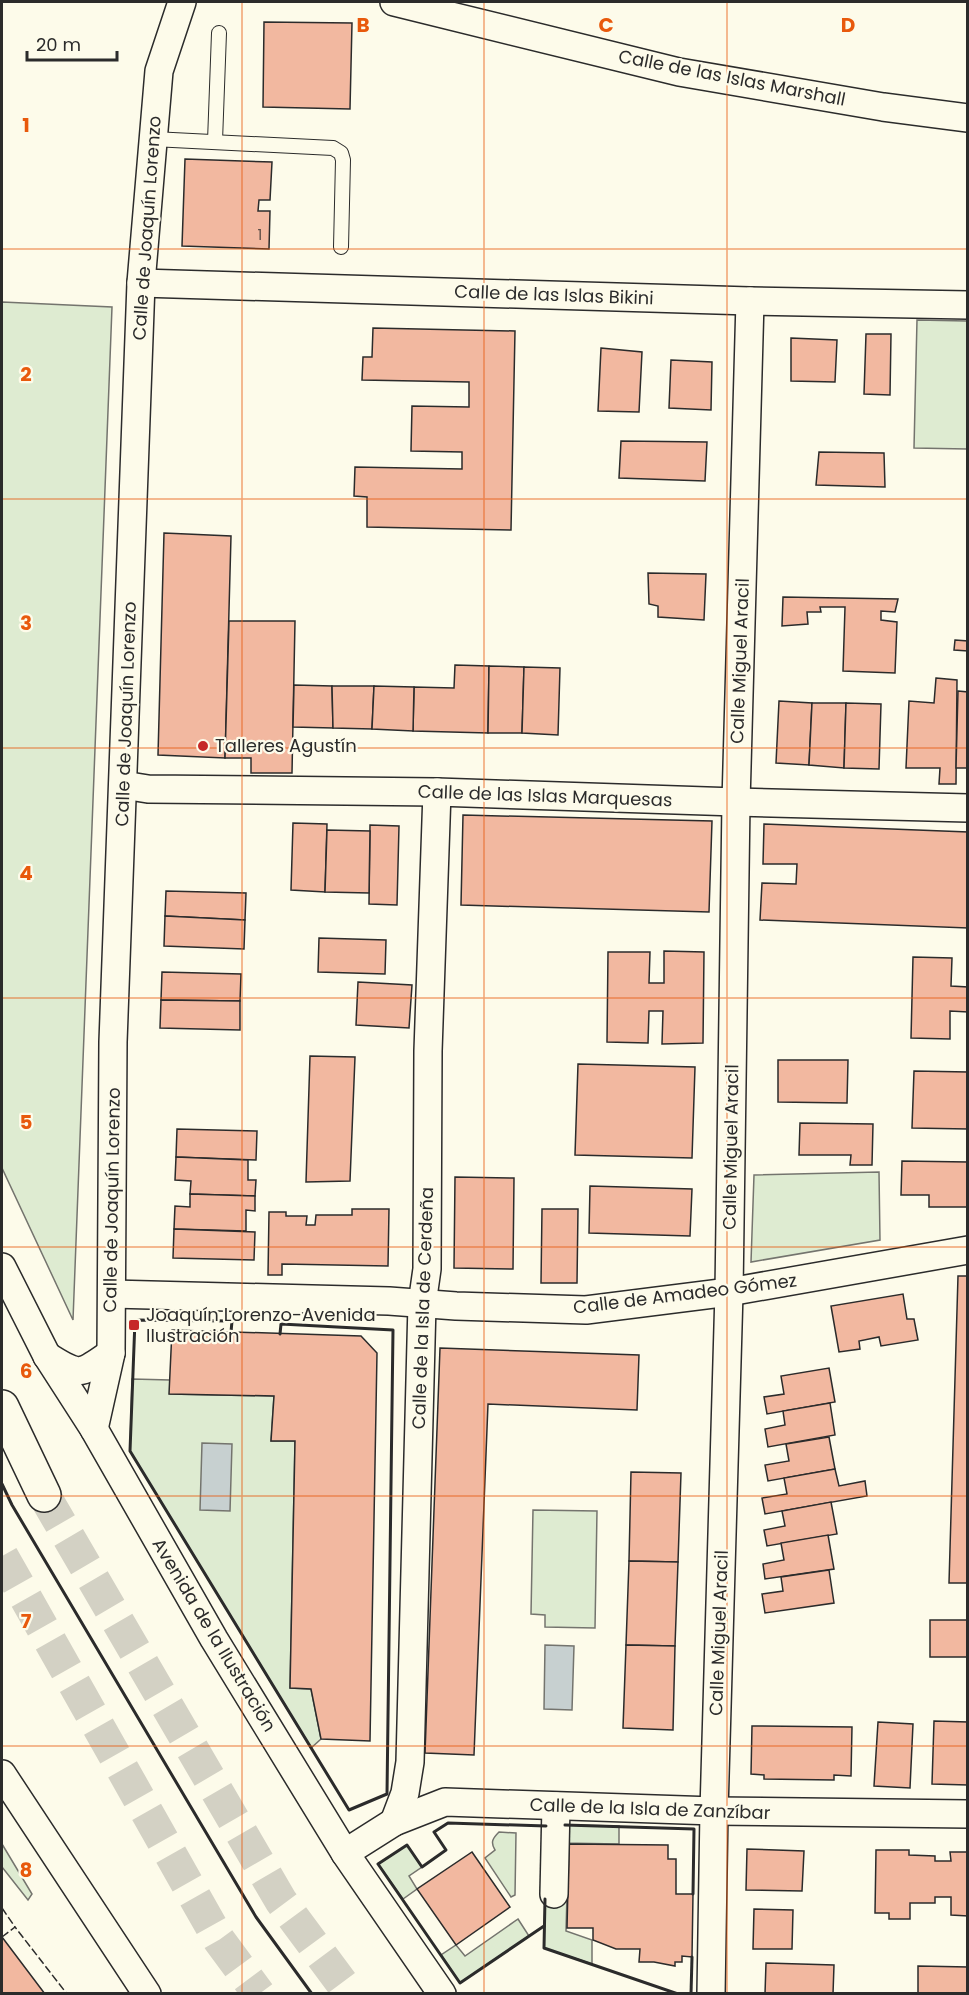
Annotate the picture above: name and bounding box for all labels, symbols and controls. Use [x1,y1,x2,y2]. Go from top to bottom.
text: B [356,11,370,39]
text: C [598,11,614,39]
text: D [841,11,855,39]
scale bar [27,24,117,62]
text: 20 m [36,32,81,57]
street label: Calle de las Islas Marshall [616,43,848,112]
text: 1 [22,111,30,139]
street label: Calle de Joaquín Lorenzo [126,115,167,341]
house number: 1 [258,224,262,245]
street label: Calle de las Islas Bikini [454,279,654,310]
text: 2 [20,360,32,388]
street label: Calle Miguel Aracil [724,578,755,744]
street label: Calle de Joaquín Lorenzo [109,601,142,827]
text: 3 [20,609,32,637]
place label: Talleres Agustín [215,733,357,758]
marker: Talleres Agustín [196,739,210,753]
street label: Calle de las Islas Marquesas [417,779,673,812]
text: 4 [19,859,33,887]
street label: Calle Miguel Aracil [717,1064,744,1230]
street label: Calle de Joaquín Lorenzo [97,1087,126,1313]
text: 5 [20,1108,33,1136]
street label: Calle de la Isla de Cerdeña [406,1186,439,1430]
street label: Calle de Amadeo Gómez [572,1267,798,1320]
place label: Joaquín Lorenzo-Avenida Ilustración [146,1302,376,1348]
marker: Joaquín Lorenzo-Avenida Ilustración [127,1318,141,1332]
text: 6 [20,1357,32,1385]
street label: Avenida de la Ilustración [147,1533,282,1736]
street label: Calle Miguel Aracil [703,1550,734,1716]
text: 7 [21,1607,32,1635]
street label: Calle de la Isla de Zanzíbar [529,1792,771,1825]
text: 8 [20,1856,32,1884]

